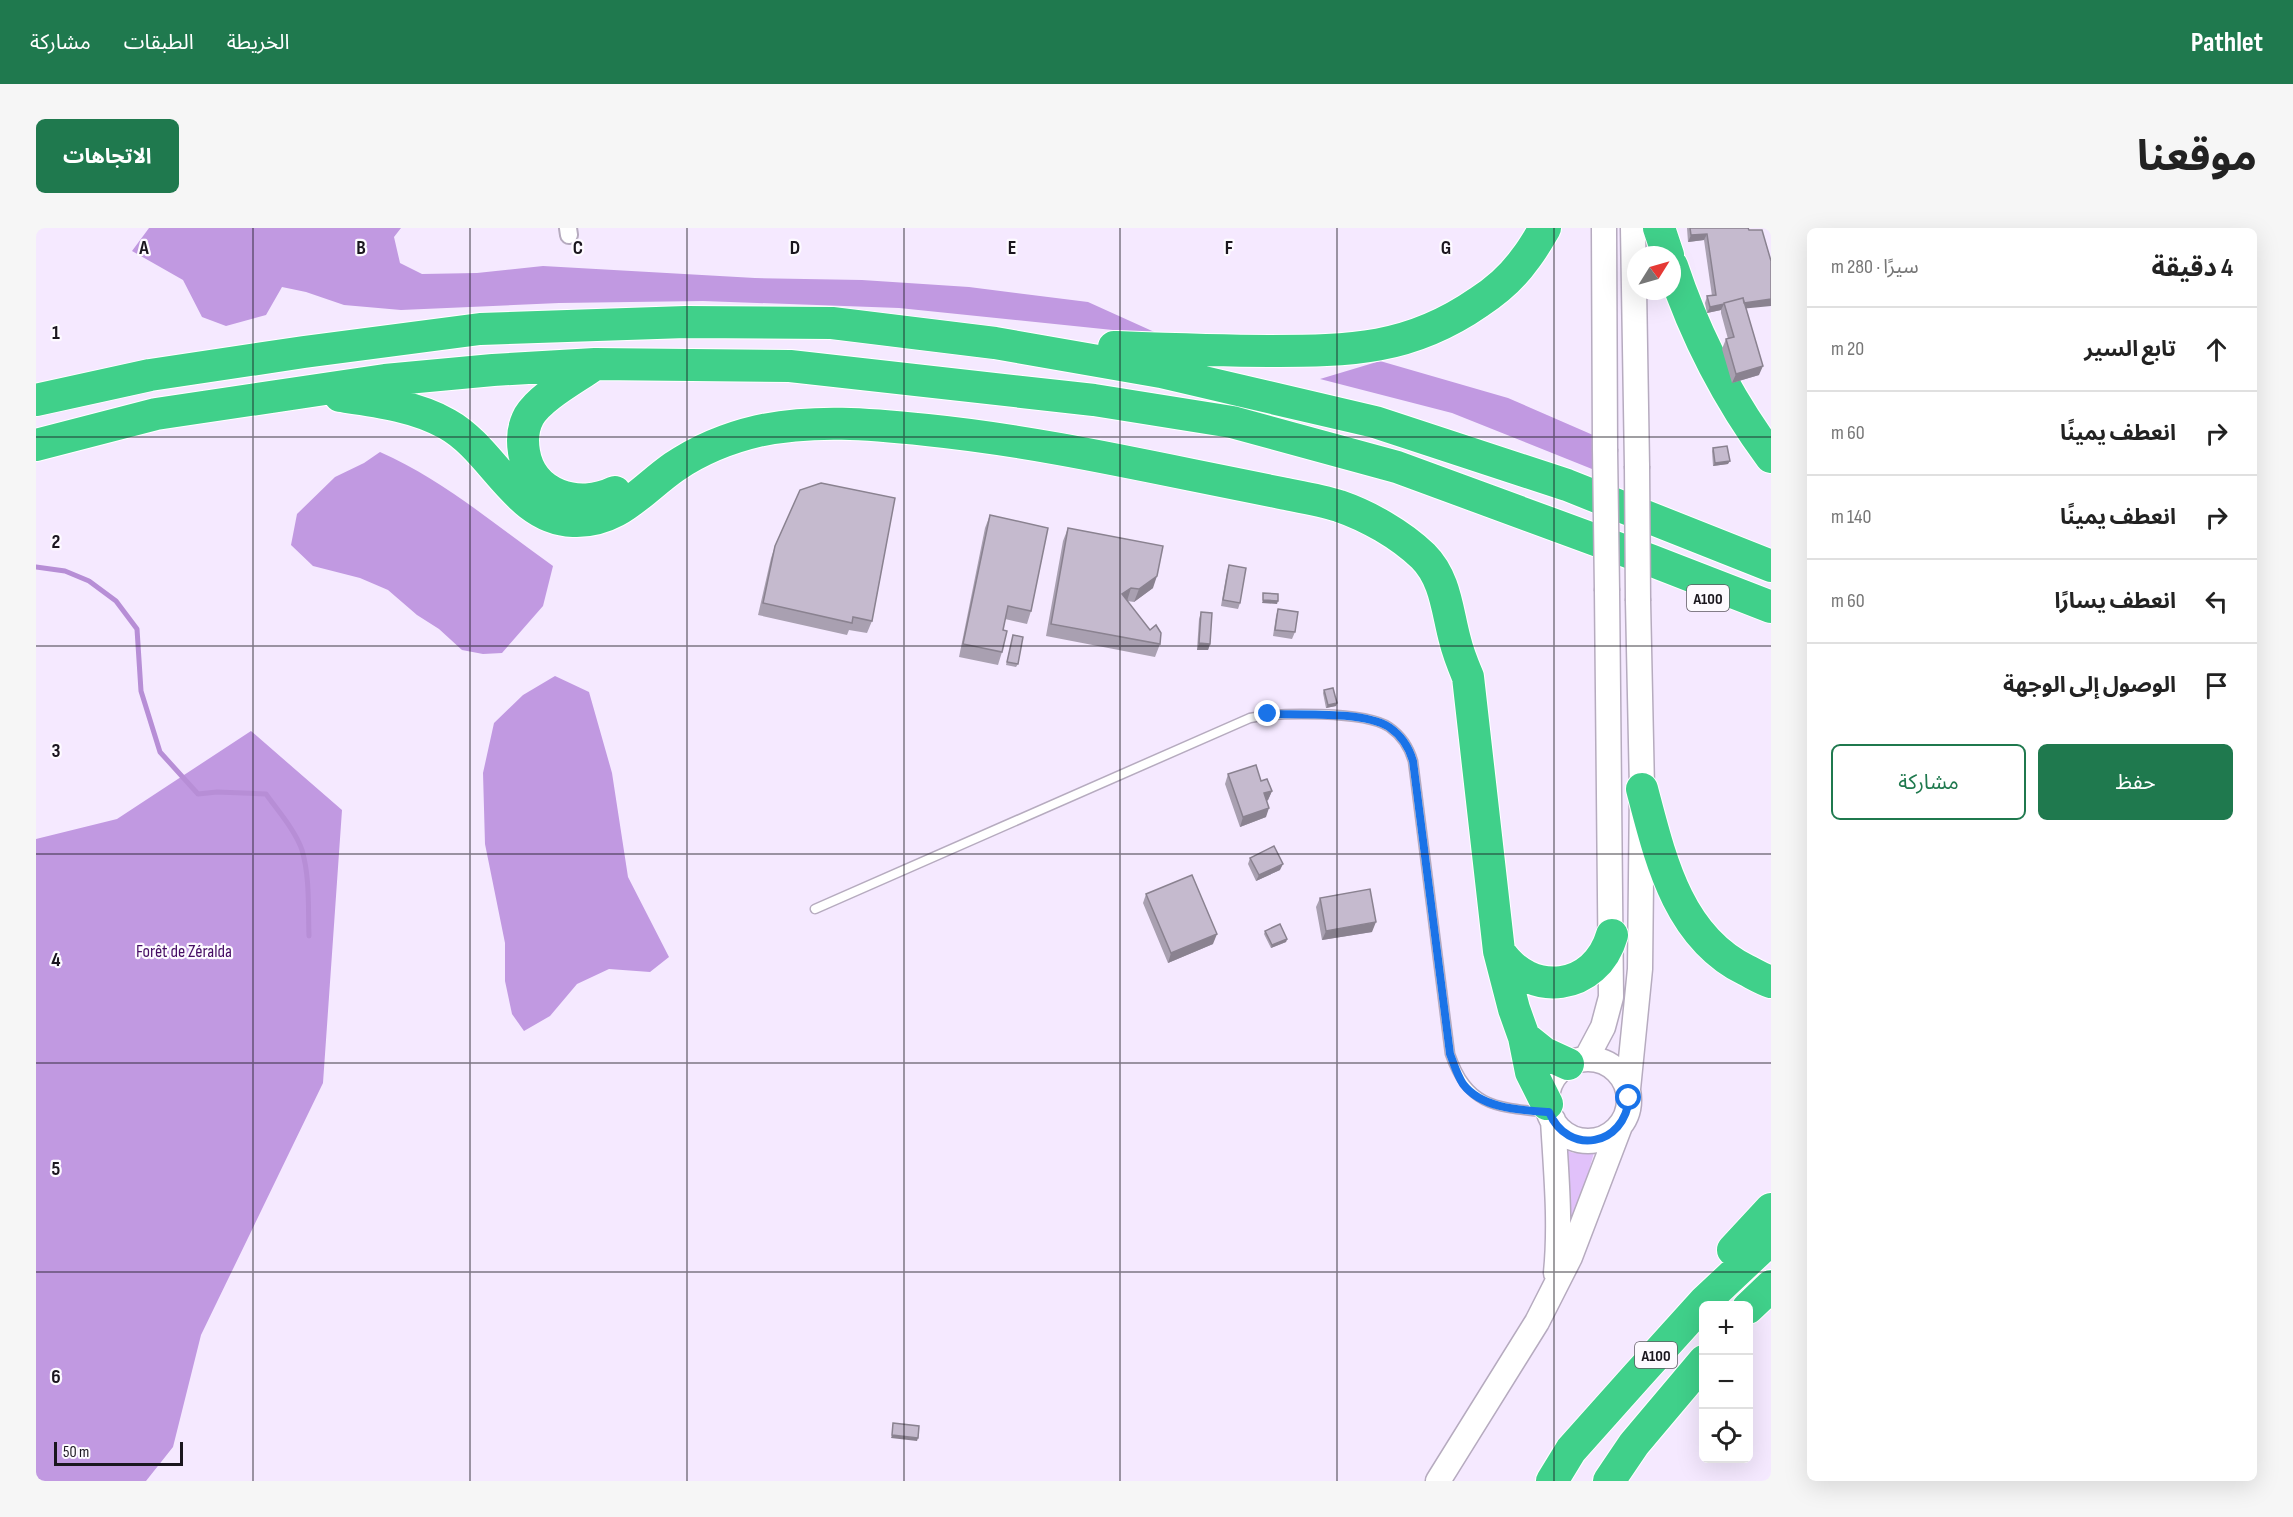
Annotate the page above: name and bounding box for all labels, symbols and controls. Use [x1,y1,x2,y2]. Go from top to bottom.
text: Pathlet [2191,26,2263,59]
text: مشاركة [30,30,91,55]
text: الطبقات [124,30,194,55]
text: الخريطة [227,30,290,55]
button: الاتجاهات [36,119,179,193]
text: موقعنا [2137,132,2257,183]
text: A [138,236,149,260]
text: B [356,236,366,260]
text: C [573,236,583,260]
text: D [790,236,800,260]
text: E [1008,236,1016,260]
text: F [1225,236,1233,260]
text: G [1441,236,1451,260]
north arrow [1627,246,1681,300]
text: 4 دقيقة [2151,253,2233,284]
text: سيرًا · 280 m [1831,255,1919,279]
text: 1 [52,321,60,345]
icon: ahead [2200,333,2233,366]
text: تابع السير [2084,336,2176,363]
text: 20 m [1831,337,1864,361]
icon: right [2200,417,2233,450]
text: انعطف يمينًا [2060,420,2176,447]
text: 60 m [1831,421,1865,445]
icon: right [2200,501,2233,534]
text: انعطف يمينًا [2060,504,2176,531]
text: 140 m [1831,505,1871,529]
text: 2 [52,530,60,554]
road number: A100 [1687,585,1729,611]
icon: left [2200,585,2233,618]
text: انعطف يسارًا [2054,588,2176,615]
text: 60 m [1831,589,1865,613]
icon: arrive [2200,669,2233,702]
text: الوصول إلى الوجهة [2003,672,2176,699]
route end [1254,700,1280,726]
text: 3 [52,739,61,763]
button: مشاركة [1831,744,2026,820]
button: حفظ [2038,744,2233,820]
park label: Forêt de Zéralda [136,941,232,962]
text: 4 [51,948,61,972]
route start [1615,1084,1641,1110]
text: 5 [52,1157,61,1181]
map controls [1699,1301,1753,1463]
button: + [1699,1301,1753,1355]
road number: A100 [1635,1342,1677,1368]
button: − [1699,1355,1753,1409]
text: 6 [51,1365,61,1389]
button: locate [1699,1409,1753,1463]
scale bar [54,1439,183,1466]
text: 50 m [63,1443,89,1462]

